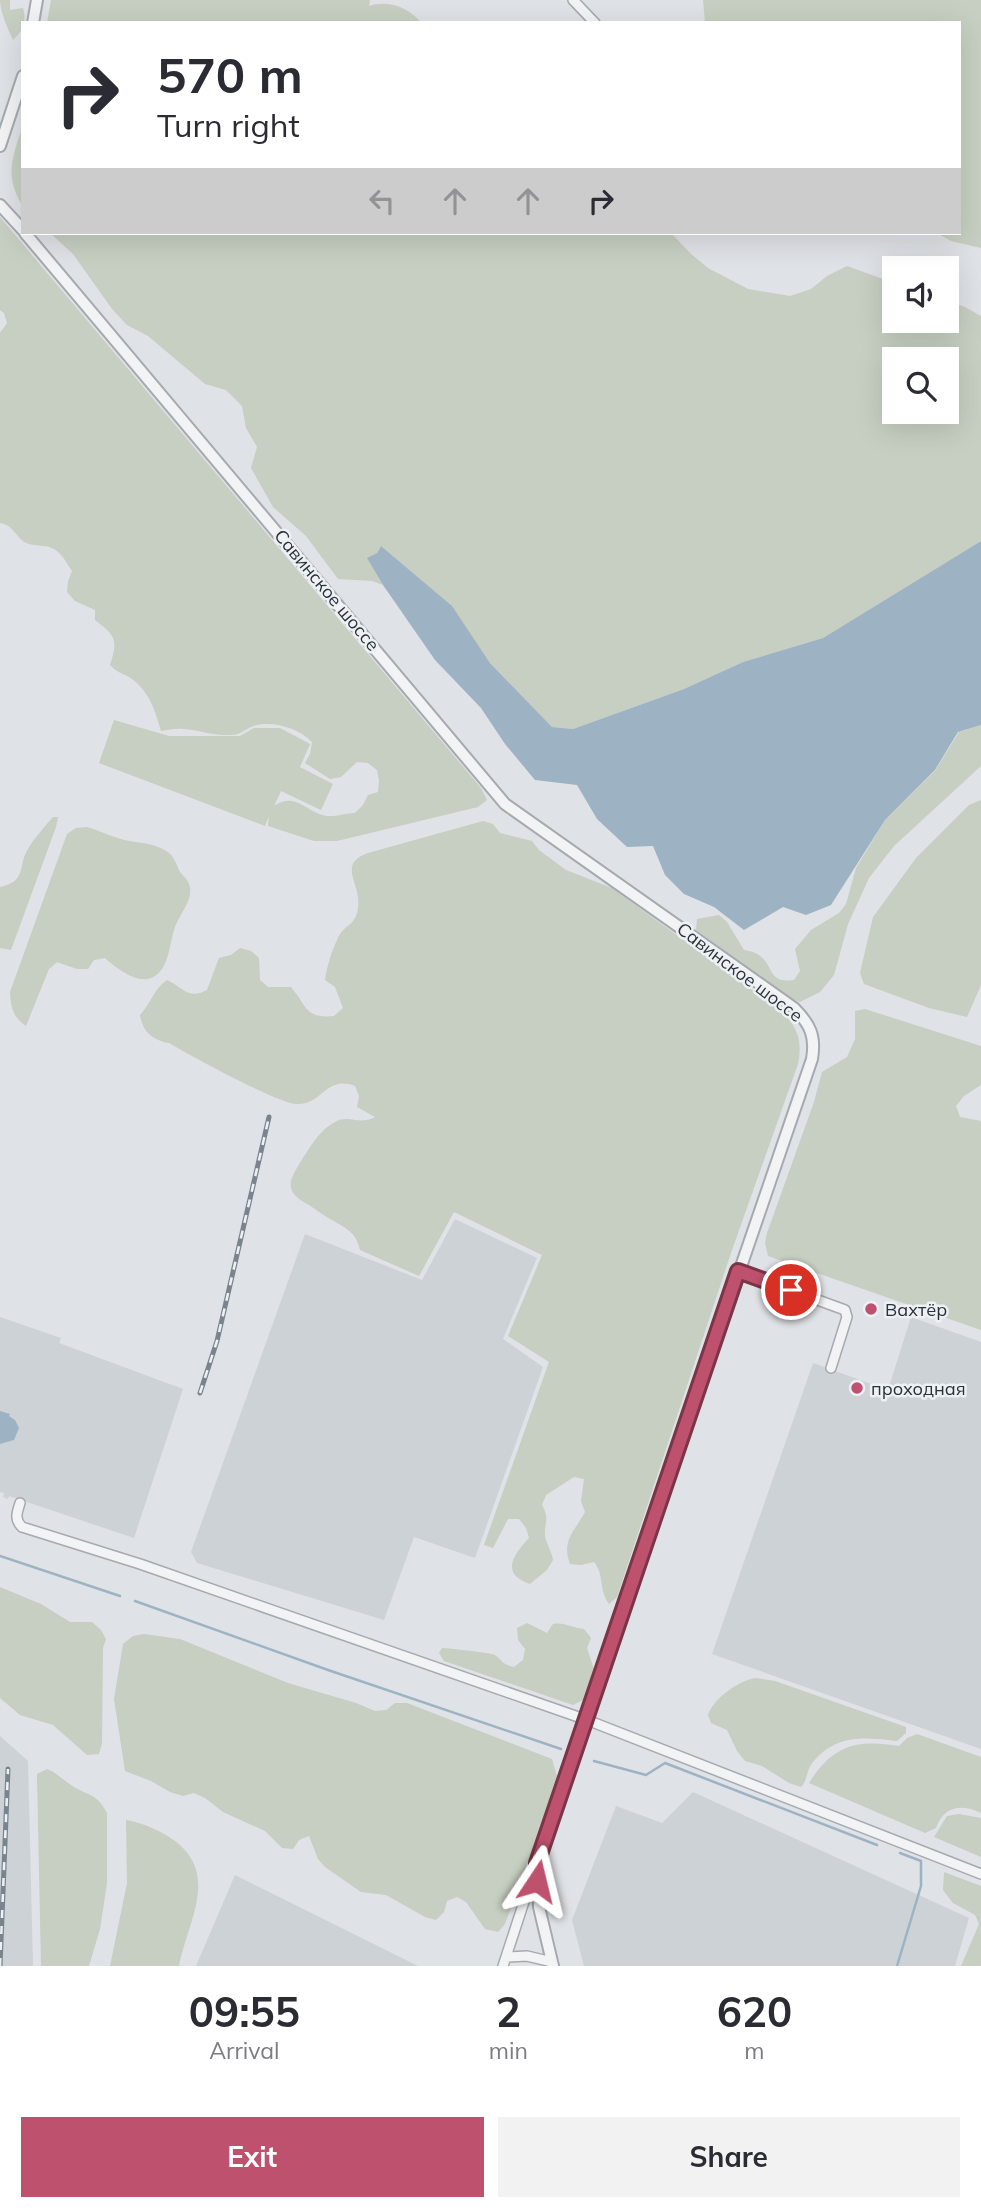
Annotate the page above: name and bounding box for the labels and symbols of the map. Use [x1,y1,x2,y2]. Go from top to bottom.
street label: Савинское шоссе [269,524,385,656]
street label: Савинское шоссе [672,917,808,1027]
pin [761,1260,821,1320]
place label: Вахтёр [885,1298,947,1321]
marker: Вахтёр [863,1301,879,1317]
place label: проходная [871,1377,966,1400]
marker: проходная [849,1380,865,1396]
position arrow [500,1844,574,1918]

